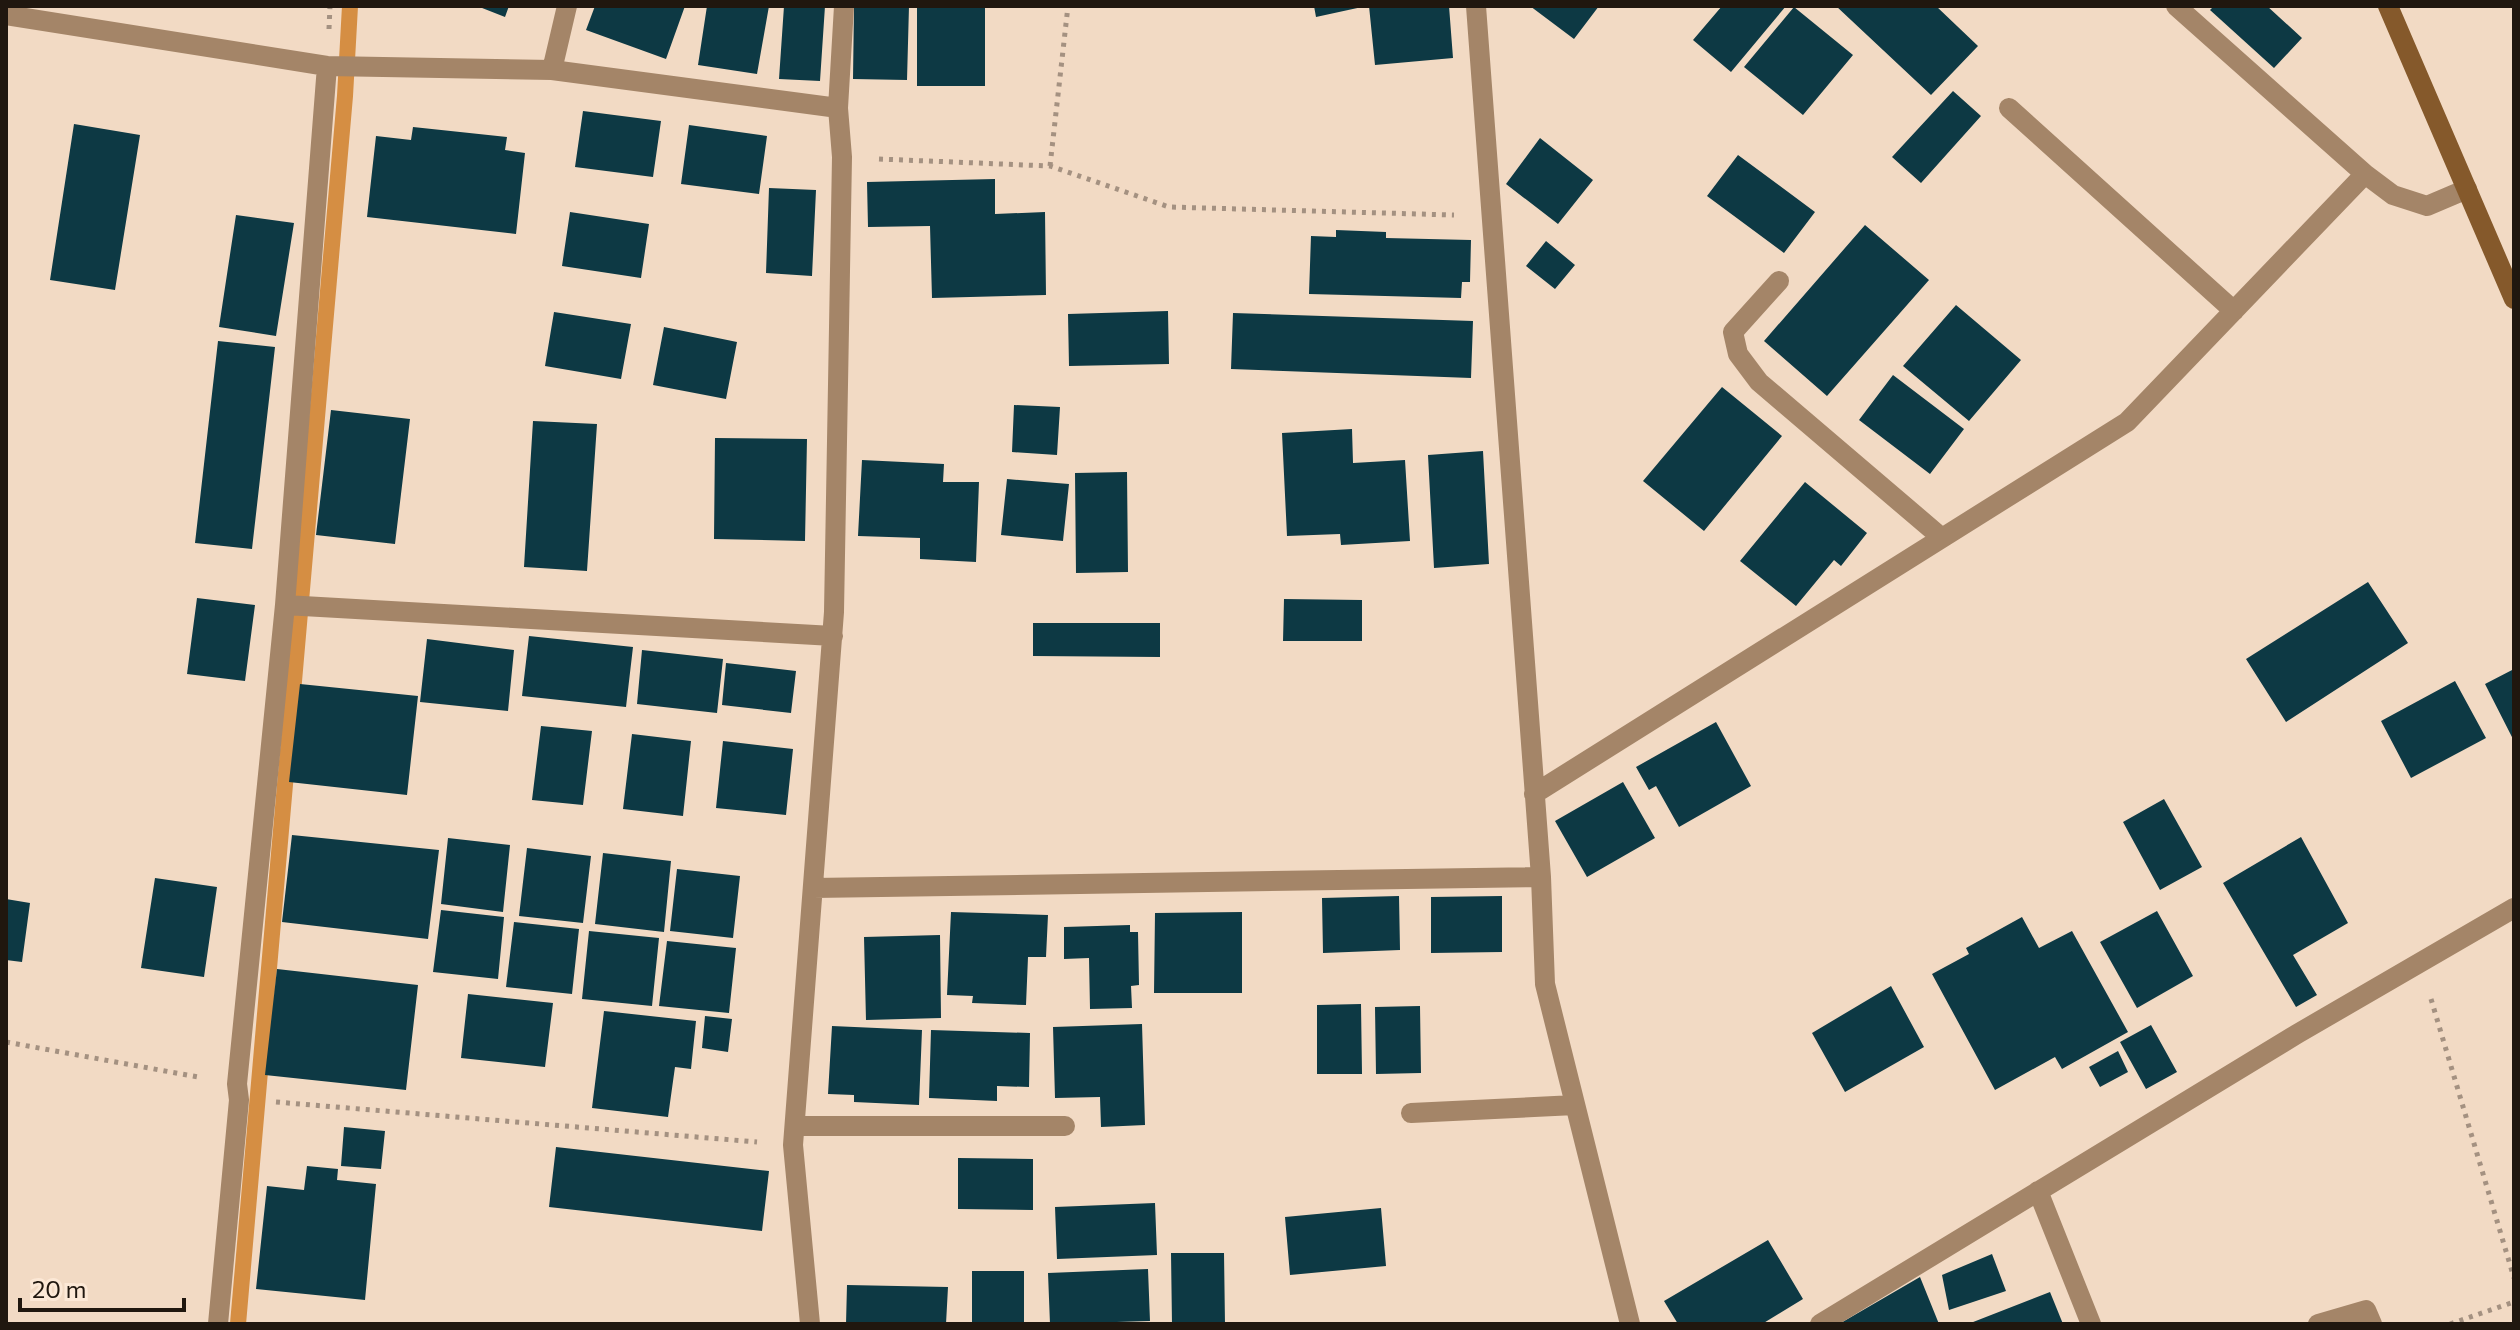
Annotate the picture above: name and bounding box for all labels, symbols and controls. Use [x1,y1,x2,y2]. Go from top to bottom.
scale bar [20,1262,184,1312]
text: 20 m [32,1274,86,1303]

